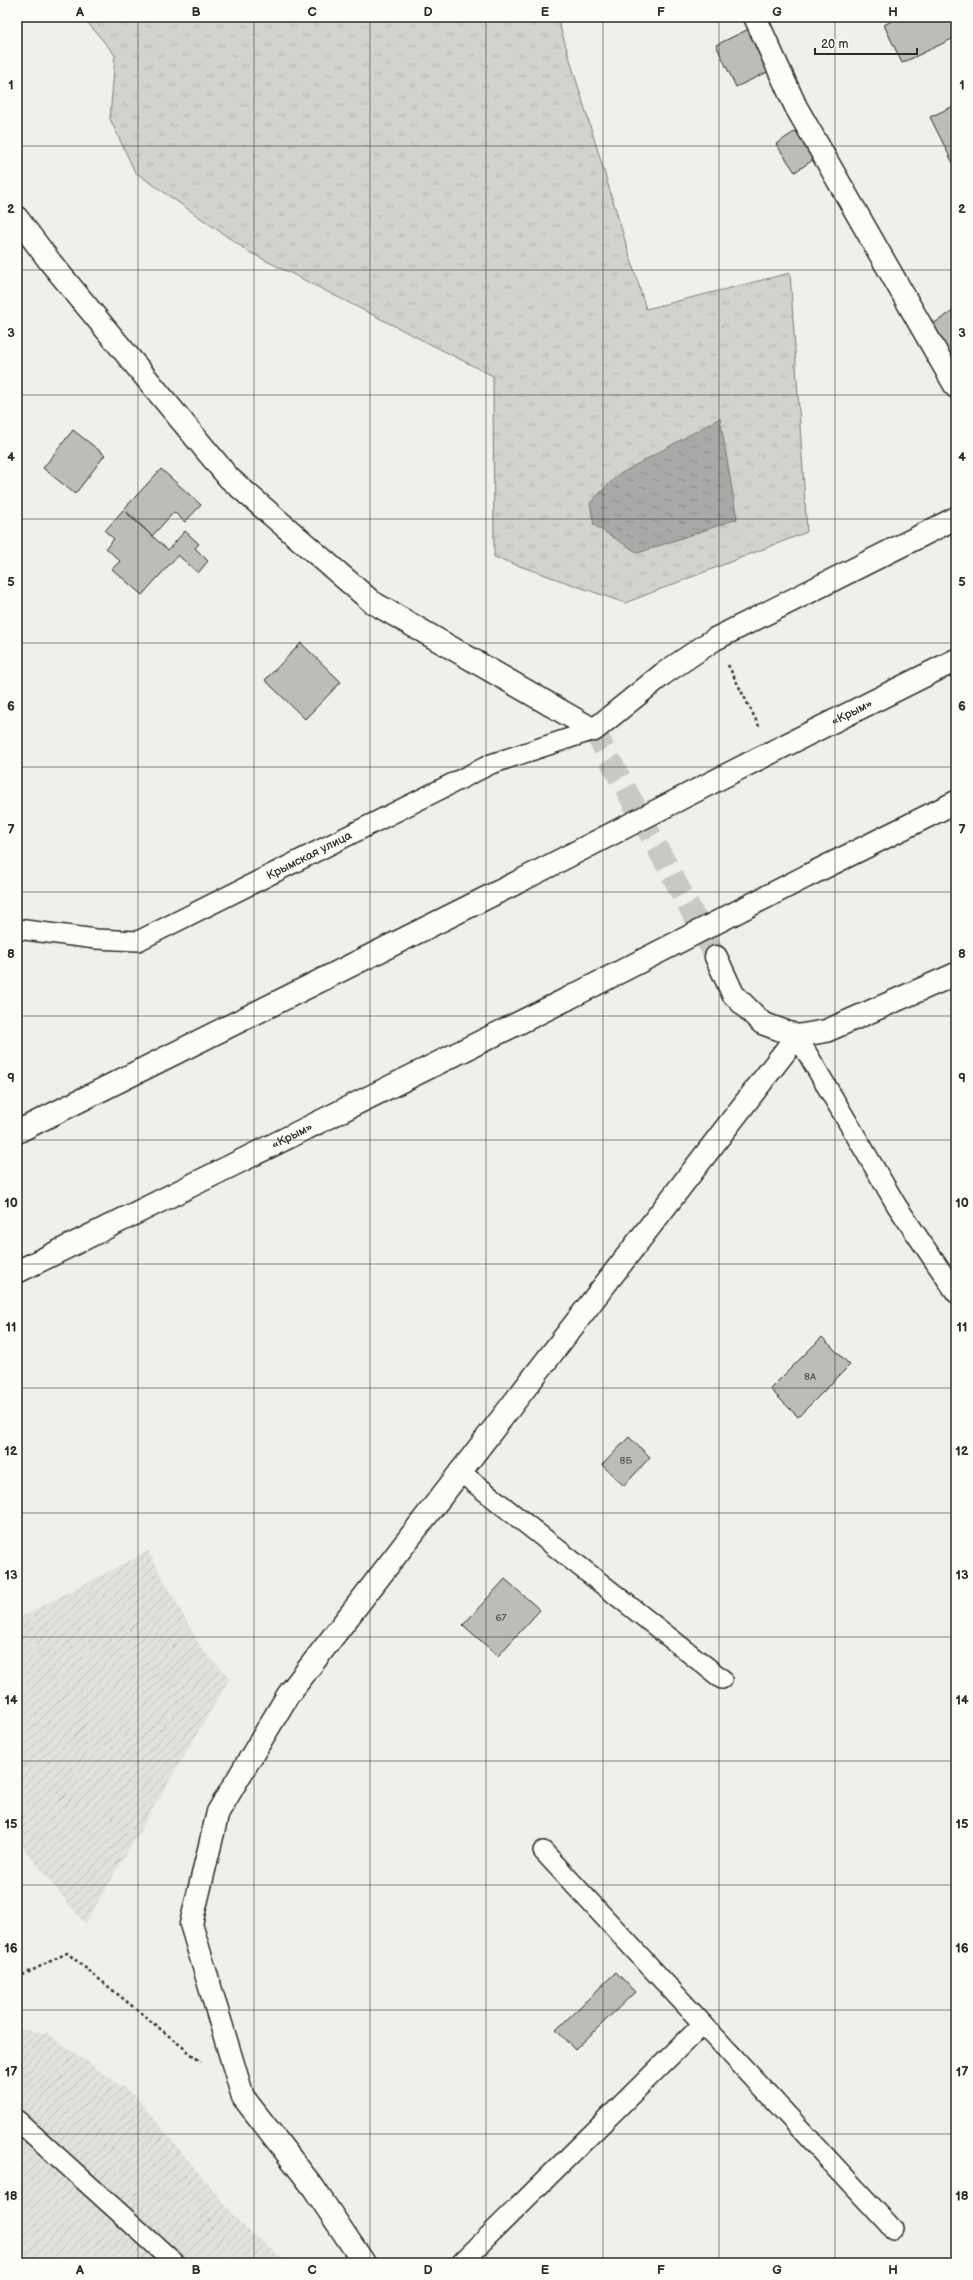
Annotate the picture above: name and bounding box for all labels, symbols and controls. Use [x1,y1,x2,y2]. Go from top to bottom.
text: A [75,4,84,20]
text: B [191,4,201,20]
text: C [307,4,317,20]
text: D [423,4,433,20]
text: E [541,4,550,20]
text: F [657,4,665,20]
text: G [772,4,782,20]
text: H [888,4,898,20]
scale bar [815,30,917,56]
text: 20 m [821,37,848,52]
text: 1 [8,77,14,93]
text: 1 [959,77,965,93]
text: 2 [7,201,15,217]
text: 2 [958,201,966,217]
text: 3 [7,325,15,341]
text: 3 [958,325,966,341]
text: 4 [7,449,15,465]
text: 4 [958,449,966,465]
text: 5 [7,574,15,590]
text: 5 [958,574,966,590]
street label: «Крым» [829,695,875,729]
text: 6 [7,698,15,714]
text: 6 [958,698,966,714]
text: 7 [7,822,15,838]
text: 7 [958,822,966,838]
street label: Крымская улица [264,828,354,883]
text: 8 [7,946,15,962]
text: 8 [958,946,966,962]
text: 9 [7,1070,15,1086]
text: 9 [958,1070,966,1086]
street label: «Крым» [269,1119,315,1152]
text: 10 [4,1195,18,1211]
text: 10 [955,1195,969,1211]
text: 11 [6,1319,16,1335]
text: 11 [957,1319,967,1335]
house number: 8А [804,1371,817,1383]
text: 12 [4,1443,18,1459]
text: 12 [955,1443,969,1459]
house number: 8Б [620,1455,632,1467]
text: 13 [4,1567,18,1583]
text: 13 [955,1567,969,1583]
house number: 67 [495,1612,507,1624]
text: 14 [4,1692,18,1708]
text: 14 [955,1692,969,1708]
text: 15 [5,1816,18,1832]
text: 15 [956,1816,969,1832]
text: 16 [4,1940,18,1956]
text: 16 [955,1940,969,1956]
text: 17 [5,2064,17,2080]
text: 17 [956,2064,968,2080]
text: 18 [4,2188,18,2204]
text: 18 [955,2188,969,2204]
text: A [75,2262,84,2278]
text: B [191,2262,201,2278]
text: C [307,2262,317,2278]
text: D [423,2262,433,2278]
text: E [541,2262,550,2278]
text: F [657,2262,665,2278]
text: G [772,2262,782,2278]
text: H [888,2262,898,2278]

